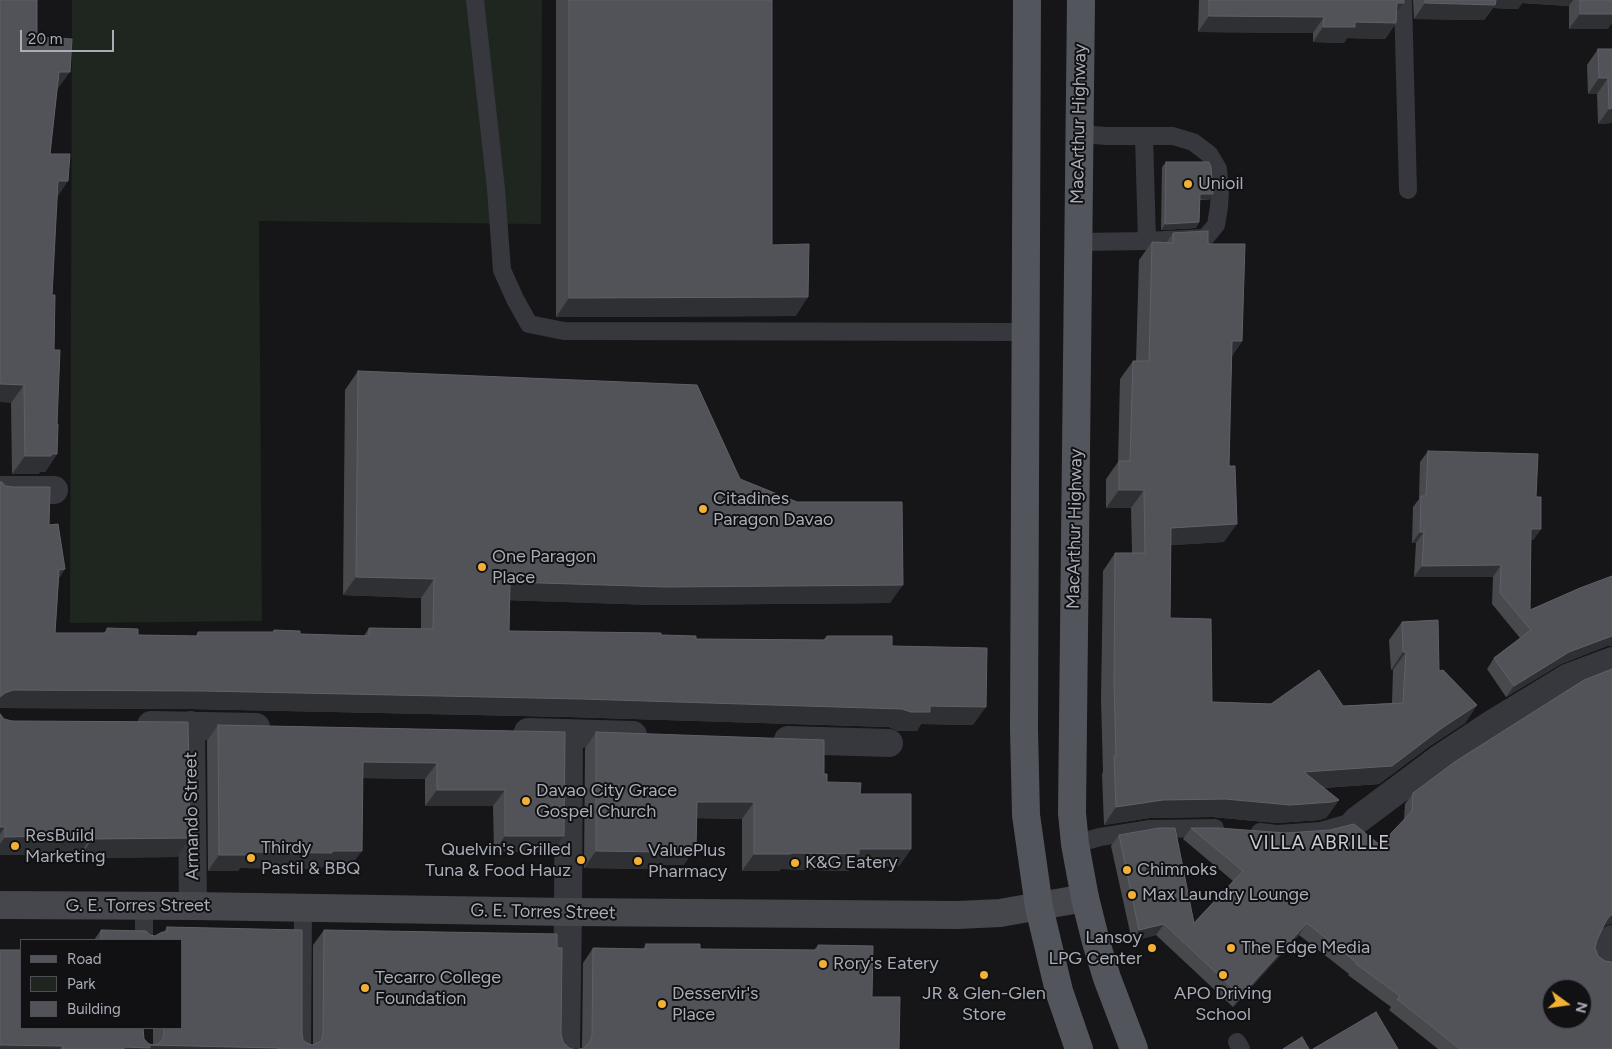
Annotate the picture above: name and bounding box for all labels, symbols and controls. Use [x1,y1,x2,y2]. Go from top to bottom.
scale bar [22,20,116,52]
text: 20 m [28,30,62,48]
street label: MacArthur Highway [1067,44,1091,204]
place label: Unioil [1198,173,1244,195]
marker: Unioil [1182,178,1194,190]
street label: MacArthur Highway [1063,449,1087,609]
place label: Citadines Paragon Davao [713,488,833,530]
marker: Citadines Paragon Davao [697,503,709,515]
place label: One Paragon Place [492,546,596,588]
marker: One Paragon Place [476,561,488,573]
street label: Armando Street [180,751,204,881]
place label: Davao City Grace Gospel Church [536,780,677,822]
marker: Davao City Grace Gospel Church [520,795,532,807]
place label: ResBuild Marketing [25,825,105,868]
district label: VILLA ABRILLE [1248,832,1392,854]
place label: Thirdy Pastil & BBQ [261,837,360,880]
place label: Quelvin's Grilled Tuna & Food Hauz [425,839,571,882]
marker: ResBuild Marketing [9,840,21,852]
place label: ValuePlus Pharmacy [648,840,727,882]
marker: Thirdy Pastil & BBQ [245,852,257,864]
place label: K&G Eatery [805,852,898,874]
marker: Quelvin's Grilled Tuna & Food Hauz [575,854,587,866]
marker: ValuePlus Pharmacy [632,855,644,867]
marker: K&G Eatery [789,857,801,869]
place label: Chimnoks [1137,859,1217,881]
marker: Chimnoks [1121,864,1133,876]
place label: Max Laundry Lounge [1142,884,1309,906]
marker: Max Laundry Lounge [1126,889,1138,901]
street label: G. E. Torres Street [65,895,211,917]
street label: G. E. Torres Street [470,900,616,924]
place label: Lansoy LPG Center [1049,927,1142,970]
place label: The Edge Media [1241,937,1370,959]
legend [20,939,182,1029]
marker: Lansoy LPG Center [1146,942,1158,954]
marker: The Edge Media [1225,942,1237,954]
text: Road [67,950,102,968]
place label: Rory's Eatery [833,953,939,975]
marker: Rory's Eatery [817,958,829,970]
place label: Tecarro College Foundation [375,967,501,1010]
marker: JR & Glen-Glen Store [978,969,990,981]
marker: APO Driving School [1217,969,1229,981]
text: Park [67,975,96,993]
north arrow [1542,979,1592,1029]
marker: Tecarro College Foundation [359,982,371,994]
place label: Desservir's Place [672,983,759,1026]
place label: JR & Glen-Glen Store [922,983,1046,1026]
place label: APO Driving School [1174,983,1272,1026]
marker: Desservir's Place [656,998,668,1010]
text: Building [67,1000,121,1018]
text: N [1572,1000,1591,1015]

